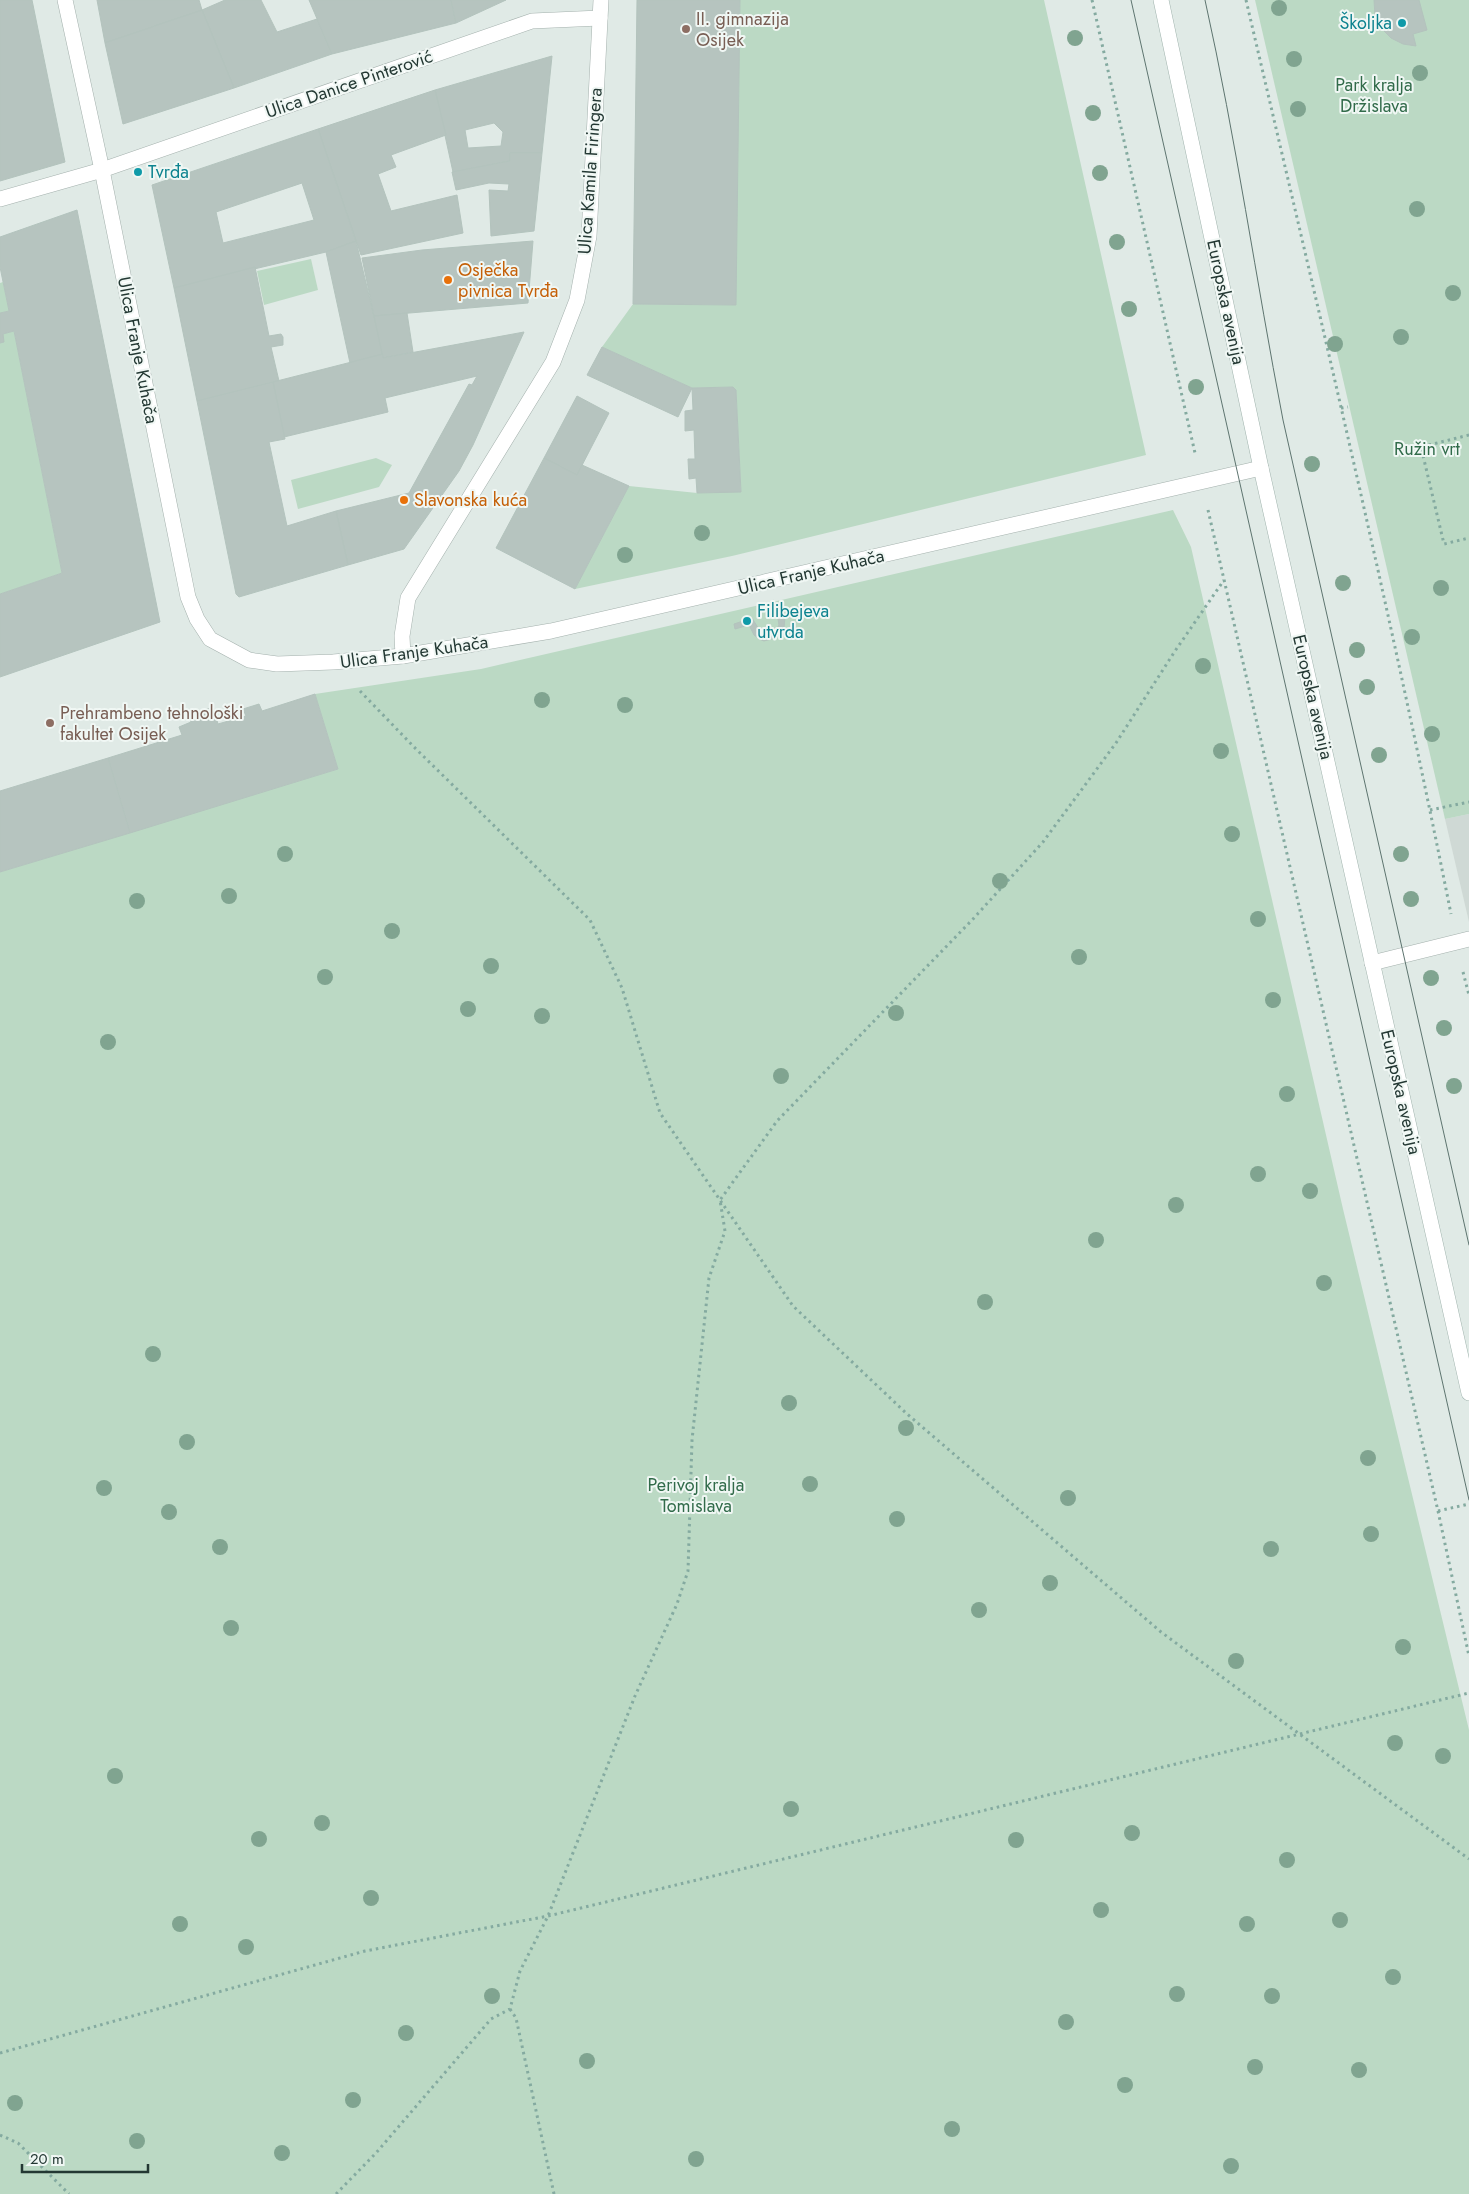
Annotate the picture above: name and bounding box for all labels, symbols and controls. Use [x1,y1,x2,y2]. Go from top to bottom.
place label: II. gimnazija Osijek [696,6,789,53]
place label: Školjka [1339,10,1392,36]
marker: Školjka [1396,17,1408,29]
marker: II. gimnazija Osijek [680,23,692,35]
street label: Ulica Danice Pinterović [262,43,436,125]
park label: Park kralja Držislava [1335,72,1413,119]
street label: Ulica Kamila Firingera [571,87,609,255]
place label: Tvrđa [148,159,189,185]
marker: Tvrđa [132,166,144,178]
street label: Europska avenija [1200,237,1252,367]
place label: Osječka pivnica Tvrđa [458,257,559,304]
street label: Ulica Franje Kuhača [111,274,165,426]
marker: Osječka pivnica Tvrđa [442,274,454,286]
park label: Ružin vrt [1394,436,1461,462]
place label: Slavonska kuća [414,487,527,513]
marker: Slavonska kuća [398,494,410,506]
street label: Ulica Franje Kuhača [735,543,887,601]
place label: Filibejeva utvrda [757,598,829,645]
marker: Filibejeva utvrda [741,615,753,627]
street label: Ulica Franje Kuhača [338,629,490,675]
street label: Europska avenija [1286,632,1340,762]
place label: Prehrambeno tehnološki fakultet Osijek [60,700,243,747]
marker: Prehrambeno tehnološki fakultet Osijek [44,717,56,729]
street label: Europska avenija [1374,1027,1428,1157]
park label: Perivoj kralja Tomislava [648,1472,744,1519]
scale bar [22,2142,149,2174]
text: 20 m [30,2148,64,2170]

